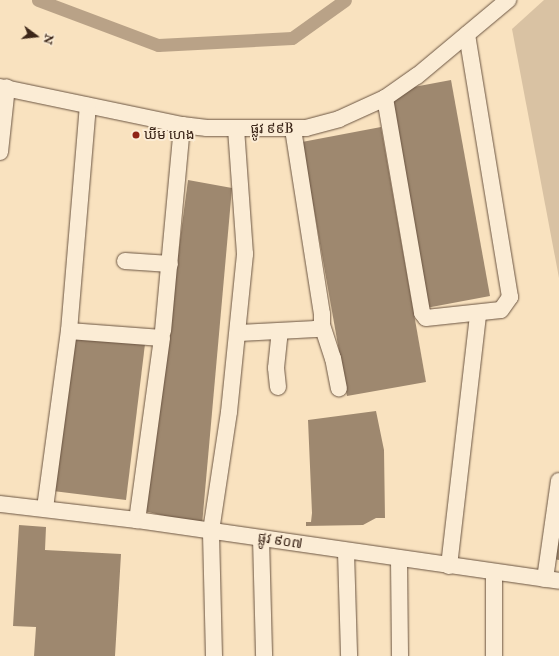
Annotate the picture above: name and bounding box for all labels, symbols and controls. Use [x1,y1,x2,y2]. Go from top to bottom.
north arrow [16,16,56,56]
text: N [41,33,56,46]
street label: ផ្លូវ ៩៩B [250,120,294,138]
place label: ឃីម ហេង [144,127,195,143]
marker: ឃីម ហេង [131,130,141,140]
street label: ផ្លូវ ៩០៧ [256,529,304,553]

